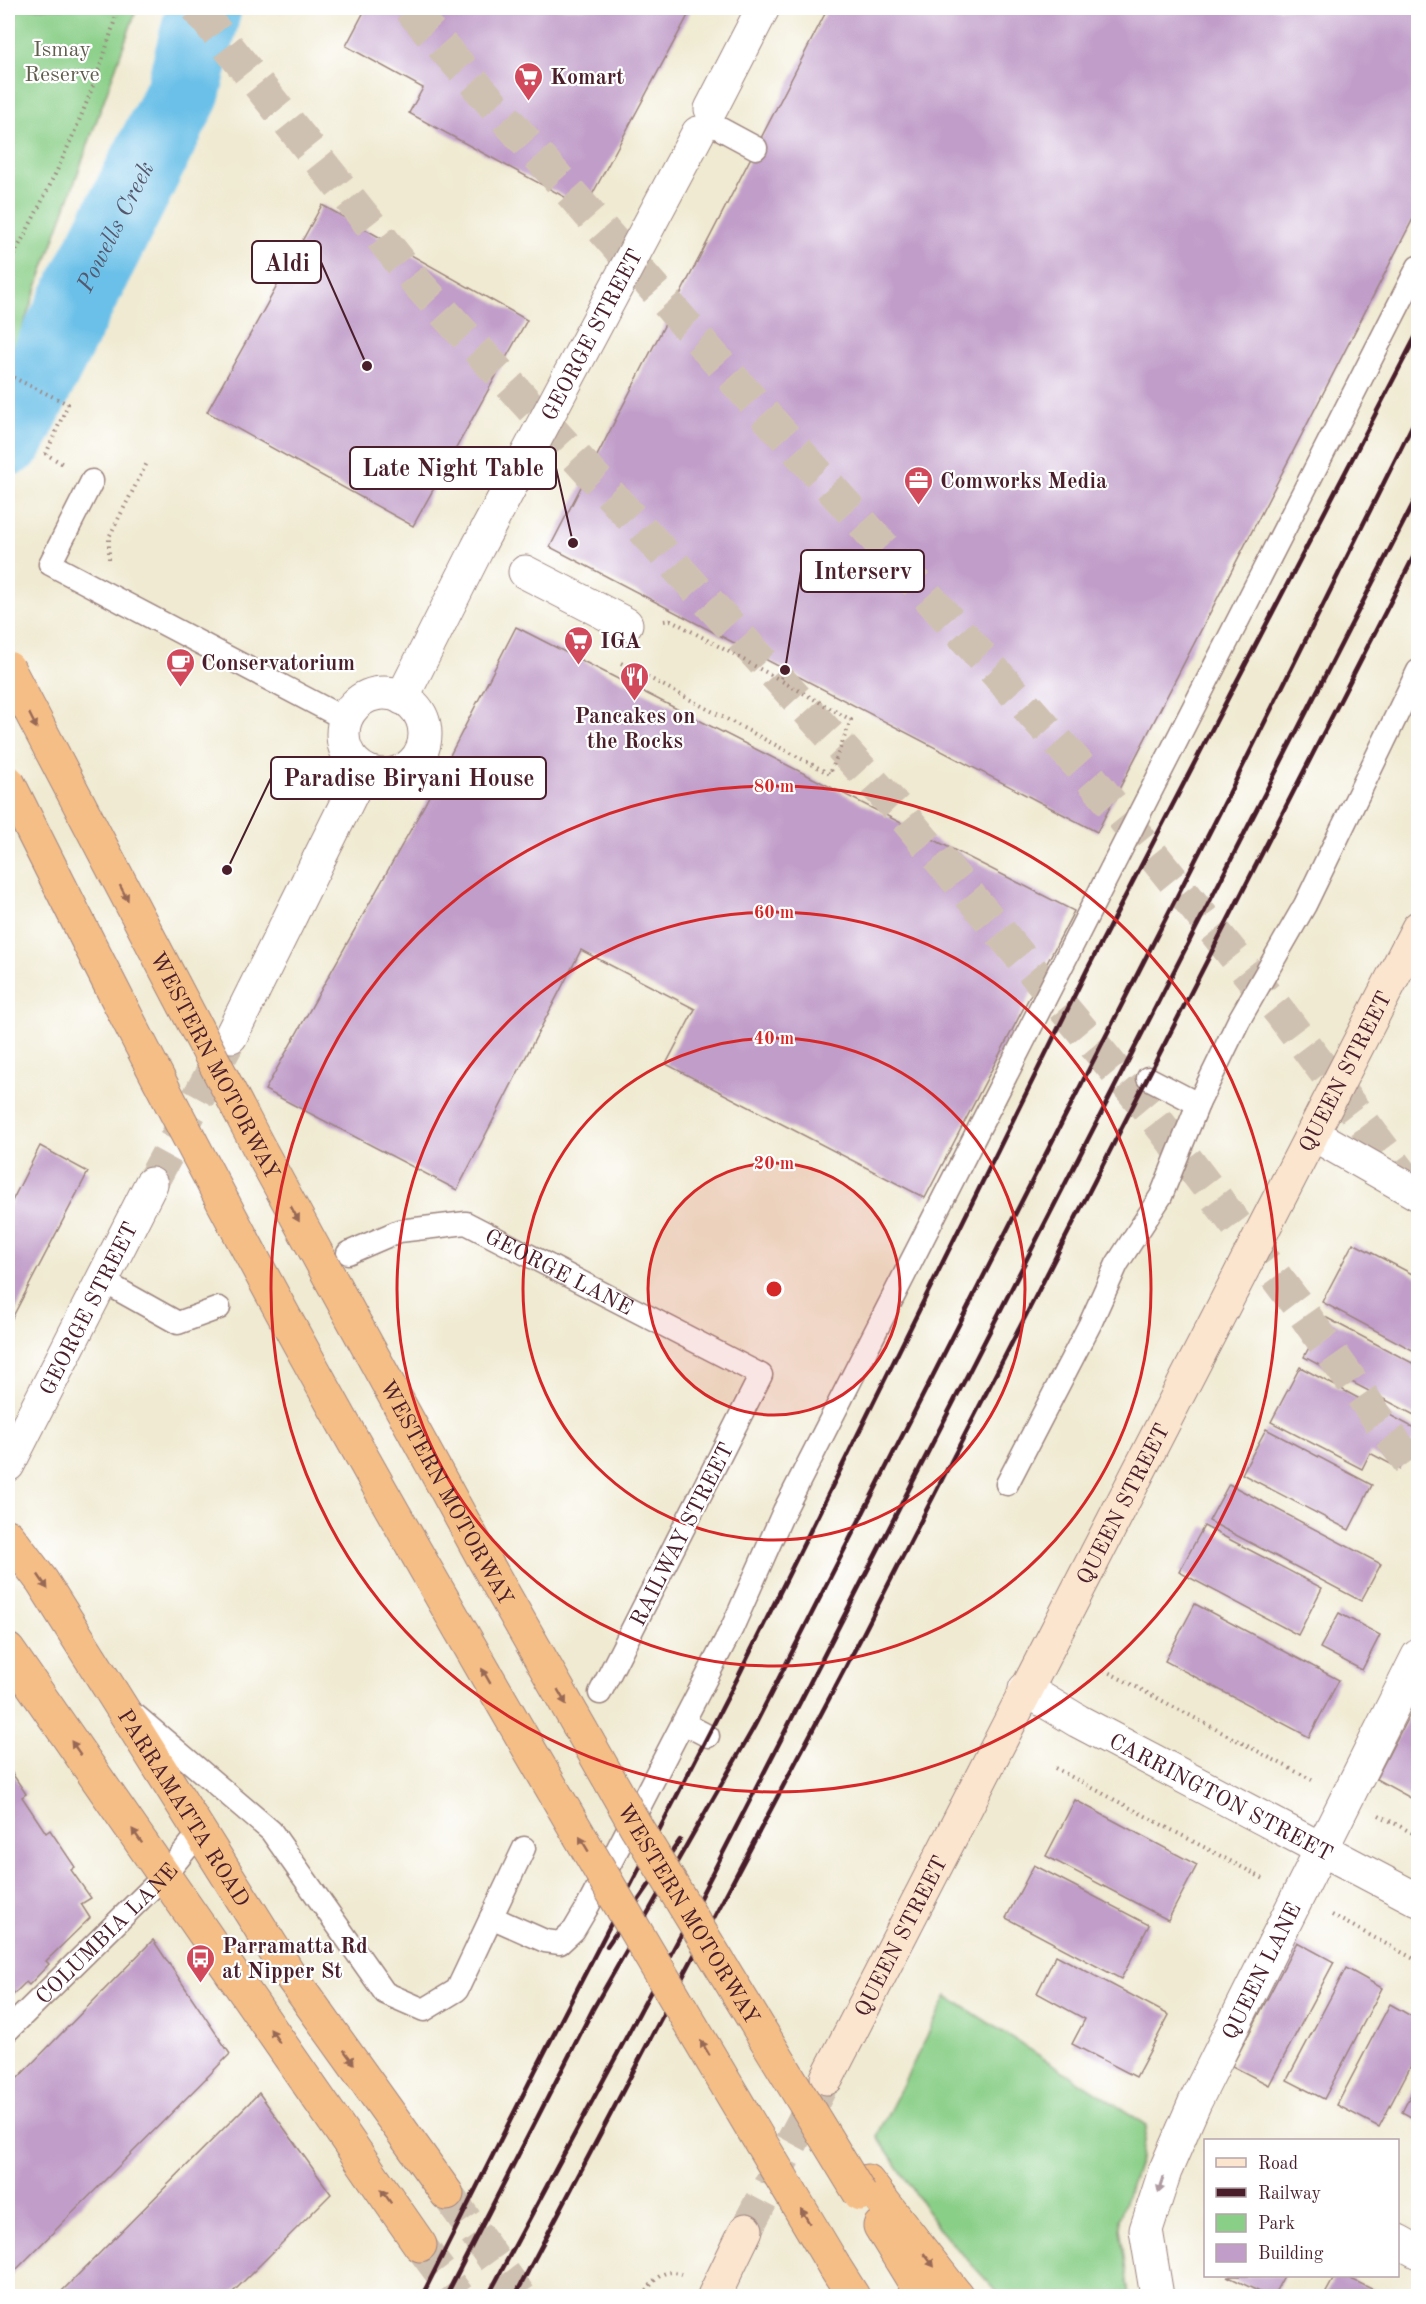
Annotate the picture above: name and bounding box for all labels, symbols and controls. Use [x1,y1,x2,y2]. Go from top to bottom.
park label: Ismay Reserve [24,39,100,86]
supermarket icon: Komart [513,60,545,102]
place label: Komart [550,67,624,89]
water label: Powells Creek [73,158,160,297]
callout: Aldi [252,241,321,283]
street label: GEORGE STREET [538,246,647,424]
text: Aldi [264,253,310,277]
callout: Late Night Table [350,447,556,489]
text: Late Night Table [362,458,544,482]
office icon: Comworks Media [903,464,935,506]
place label: Comworks Media [940,471,1107,493]
callout: Interserv [801,550,924,592]
text: Interserv [813,561,913,585]
supermarket icon: IGA [563,624,595,666]
place label: IGA [600,631,641,653]
cafe icon: Conservatorium [164,646,196,688]
place label: Conservatorium [201,653,355,675]
restaurant icon: Pancakes on the Rocks [619,660,651,702]
place label: Pancakes on the Rocks [574,706,696,753]
one-way arrow [29,712,38,729]
callout: Paradise Biryani House [271,757,546,799]
text: Paradise Biryani House [283,768,535,792]
text: 80 m [754,778,794,796]
one-way arrow [119,885,129,902]
text: 60 m [754,904,794,922]
street label: WESTERN MOTORWAY [145,949,283,1183]
street label: QUEEN STREET [1296,988,1397,1156]
text: 40 m [754,1030,794,1048]
text: 20 m [754,1155,794,1173]
one-way arrow [290,1205,300,1222]
street label: GEORGE STREET [37,1219,143,1399]
street label: GEORGE LANE [481,1226,636,1320]
centre of rings [764,1279,784,1299]
street label: WESTERN MOTORWAY [375,1377,517,1609]
street label: QUEEN STREET [1074,1420,1174,1588]
street label: RAILWAY STREET [627,1440,739,1630]
one-way arrow [37,1574,49,1590]
one-way arrow [481,1668,492,1684]
one-way arrow [557,1688,567,1705]
street label: PARRAMATTA ROAD [113,1706,253,1911]
street label: CARRINGTON STREET [1105,1731,1336,1866]
one-way arrow [70,1740,81,1757]
street label: WESTERN MOTORWAY [613,1801,763,2029]
one-way arrow [131,1829,143,1844]
one-way arrow [579,1836,590,1852]
street label: QUEEN STREET [852,1853,952,2020]
street label: COLUMBIA LANE [32,1860,183,2009]
street label: QUEEN LANE [1219,1900,1306,2043]
place label: Parramatta Rd at Nipper St [222,1936,368,1983]
bus stop icon: Parramatta Rd at Nipper St [185,1942,217,1984]
one-way arrow [270,2028,281,2044]
one-way arrow [700,2039,710,2056]
one-way arrow [343,2049,354,2065]
legend [1204,2139,1399,2277]
text: Road [1258,2155,1298,2173]
one-way arrow [1155,2176,1165,2194]
text: Railway [1258,2185,1321,2203]
one-way arrow [380,2189,392,2205]
one-way arrow [799,2208,810,2224]
text: Park [1258,2215,1295,2233]
text: Building [1258,2245,1324,2263]
one-way arrow [922,2252,935,2268]

